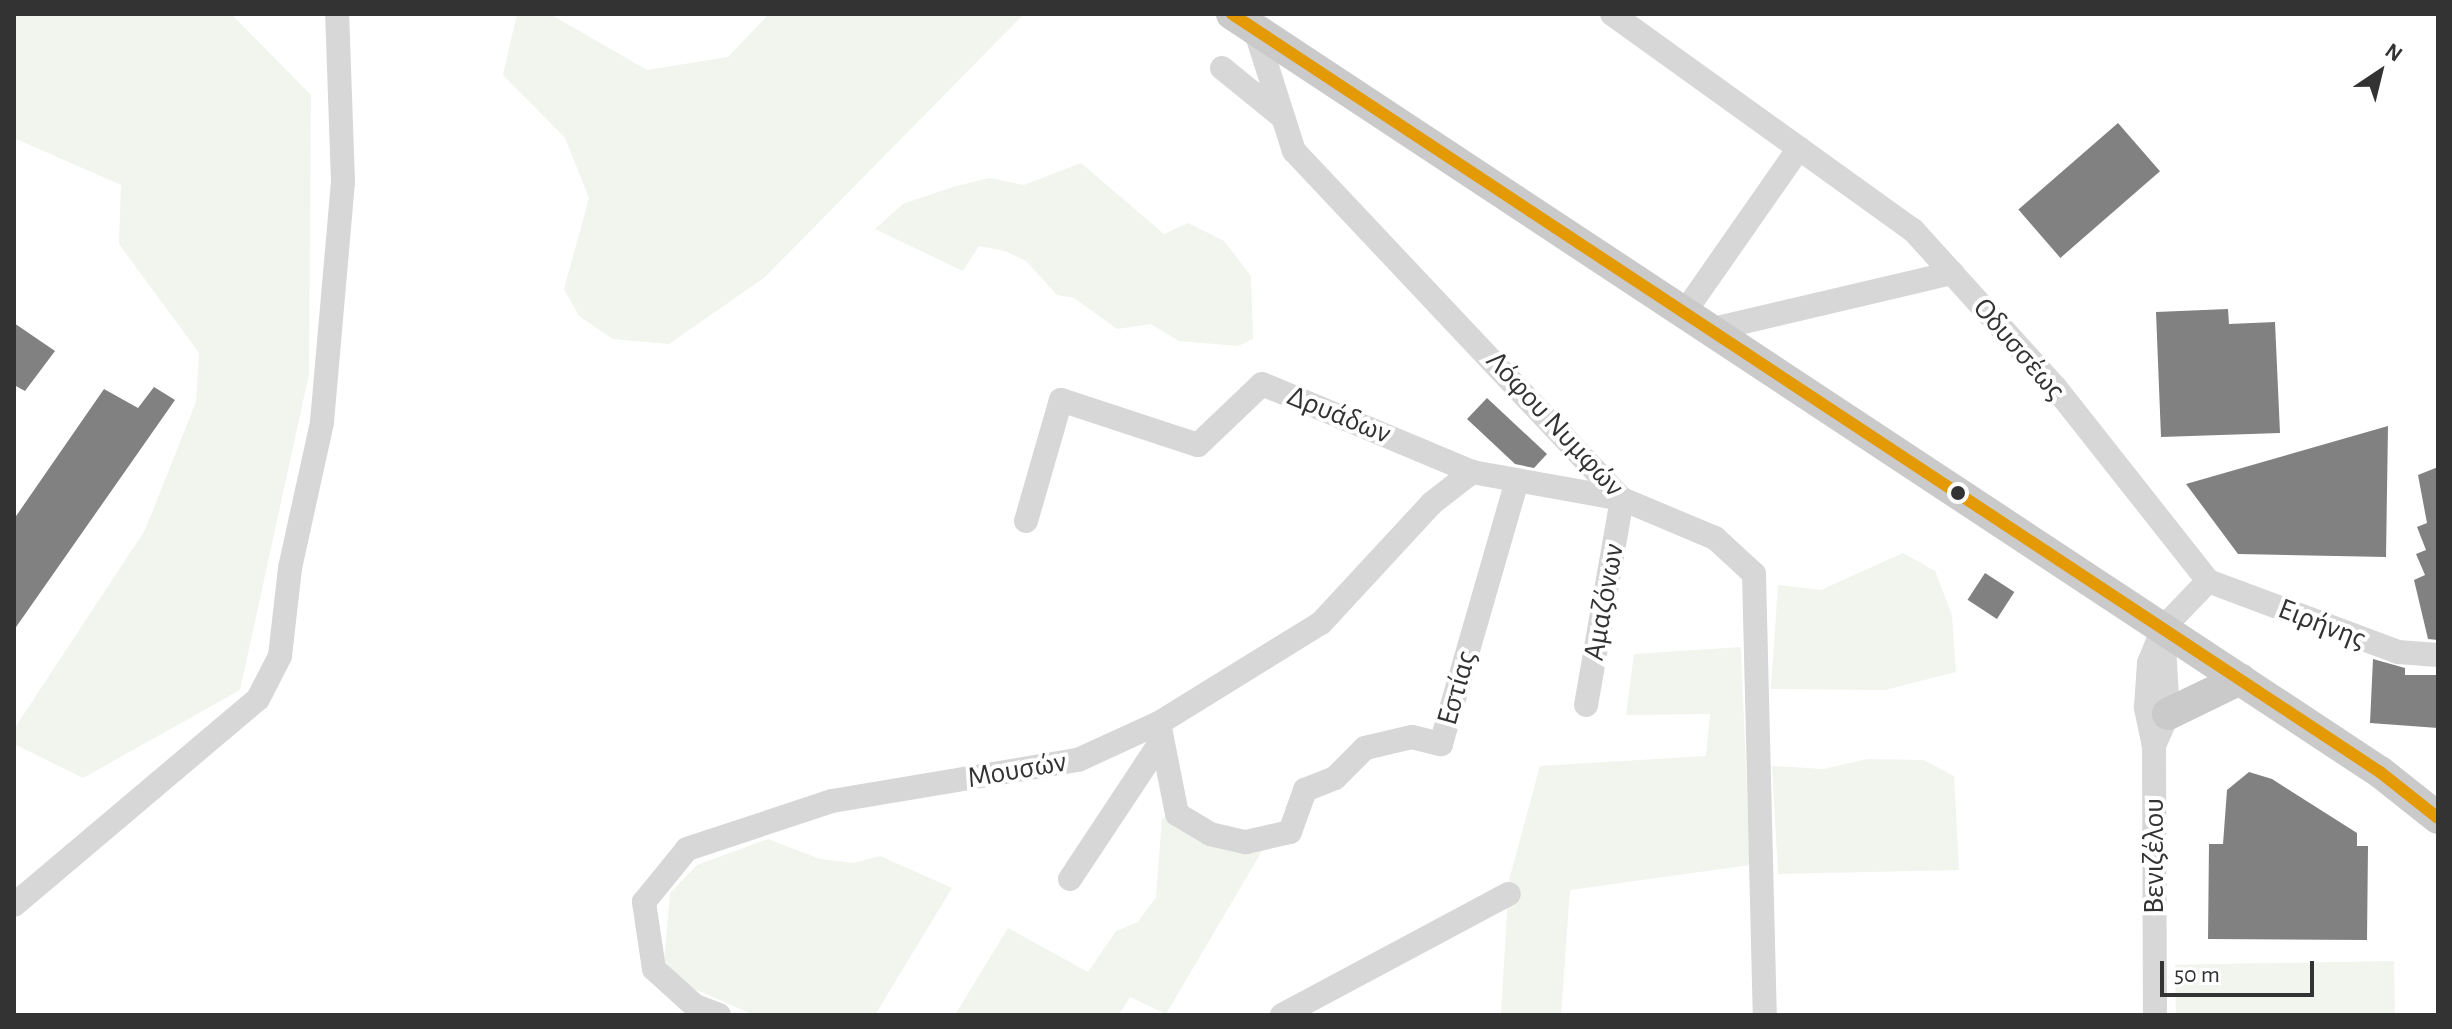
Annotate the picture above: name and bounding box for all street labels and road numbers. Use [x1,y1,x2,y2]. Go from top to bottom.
street label: Οδυσσέως [1965,291,2073,407]
street label: Λόφου Νυμφών [1478,344,1632,504]
street label: Δρυάδων [1282,378,1396,452]
street label: Αμαζόνων [1576,541,1632,663]
street label: Ειρήνης [2273,591,2371,657]
street label: Εστίας [1429,647,1485,729]
street label: Μουσών [965,744,1069,796]
street label: Βενιζέλου [2136,798,2172,914]

